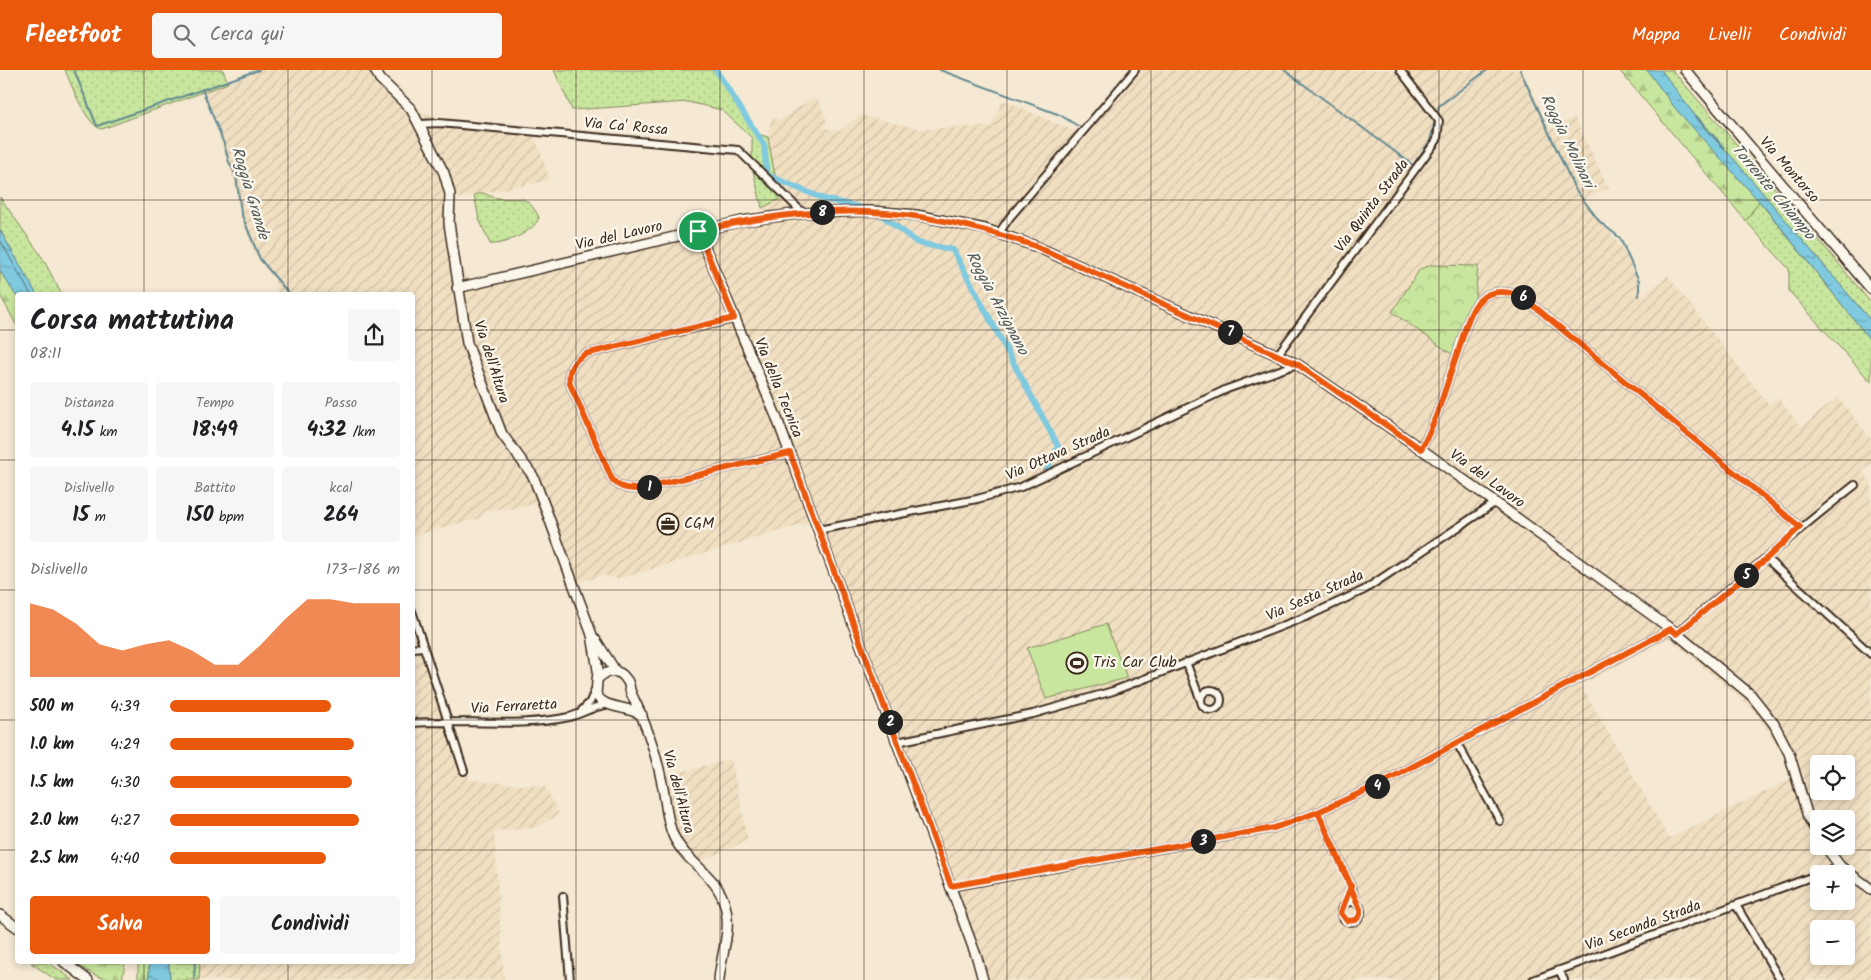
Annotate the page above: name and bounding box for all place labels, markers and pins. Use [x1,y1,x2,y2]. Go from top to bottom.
pin: 8 [810,200,834,224]
pin [677,210,719,252]
pin: 6 [1510,284,1536,310]
pin: 7 [1218,320,1242,344]
pin: 1 [636,474,662,500]
office icon: CGM [656,512,680,536]
place label: CGM [684,512,714,536]
pin: 5 [1734,562,1758,588]
sports icon: Tris Car Club [1065,651,1089,675]
place label: Tris Car Club [1093,651,1177,675]
pin: 2 [878,710,902,734]
pin: 4 [1364,774,1390,798]
pin: 3 [1190,828,1216,854]

